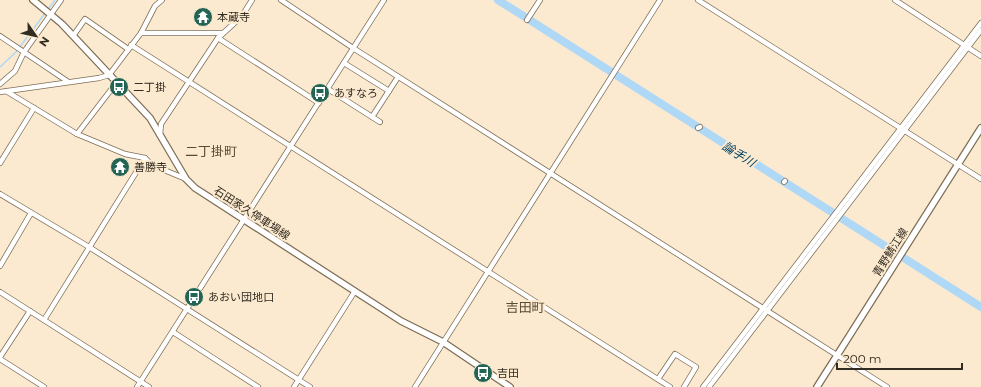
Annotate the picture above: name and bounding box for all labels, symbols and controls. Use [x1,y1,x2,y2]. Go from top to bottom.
temple icon: 本蔵寺 [192,6,214,28]
place label: 本蔵寺 [217,10,250,24]
north arrow [16,16,56,56]
text: N [36,34,53,49]
bus stop icon: 二丁掛 [108,76,130,98]
place label: 二丁掛 [133,80,166,94]
bus stop icon: あすなろ [309,82,331,104]
place label: あすなろ [334,86,378,100]
water label: 論手川 [720,138,760,171]
district label: 二丁掛町 [185,143,237,159]
temple icon: 善勝寺 [109,156,131,178]
place label: 善勝寺 [134,160,167,174]
street label: 石田家久停車場線 [211,183,293,243]
street label: 青野鯖江線 [869,225,911,279]
bus stop icon: あおい団地口 [183,286,205,308]
place label: あおい団地口 [208,290,274,304]
district label: 吉田町 [505,299,545,315]
scale bar [837,345,962,371]
text: 200 m [843,351,882,366]
bus stop icon: 吉田 [472,362,494,384]
place label: 吉田 [497,366,519,380]

